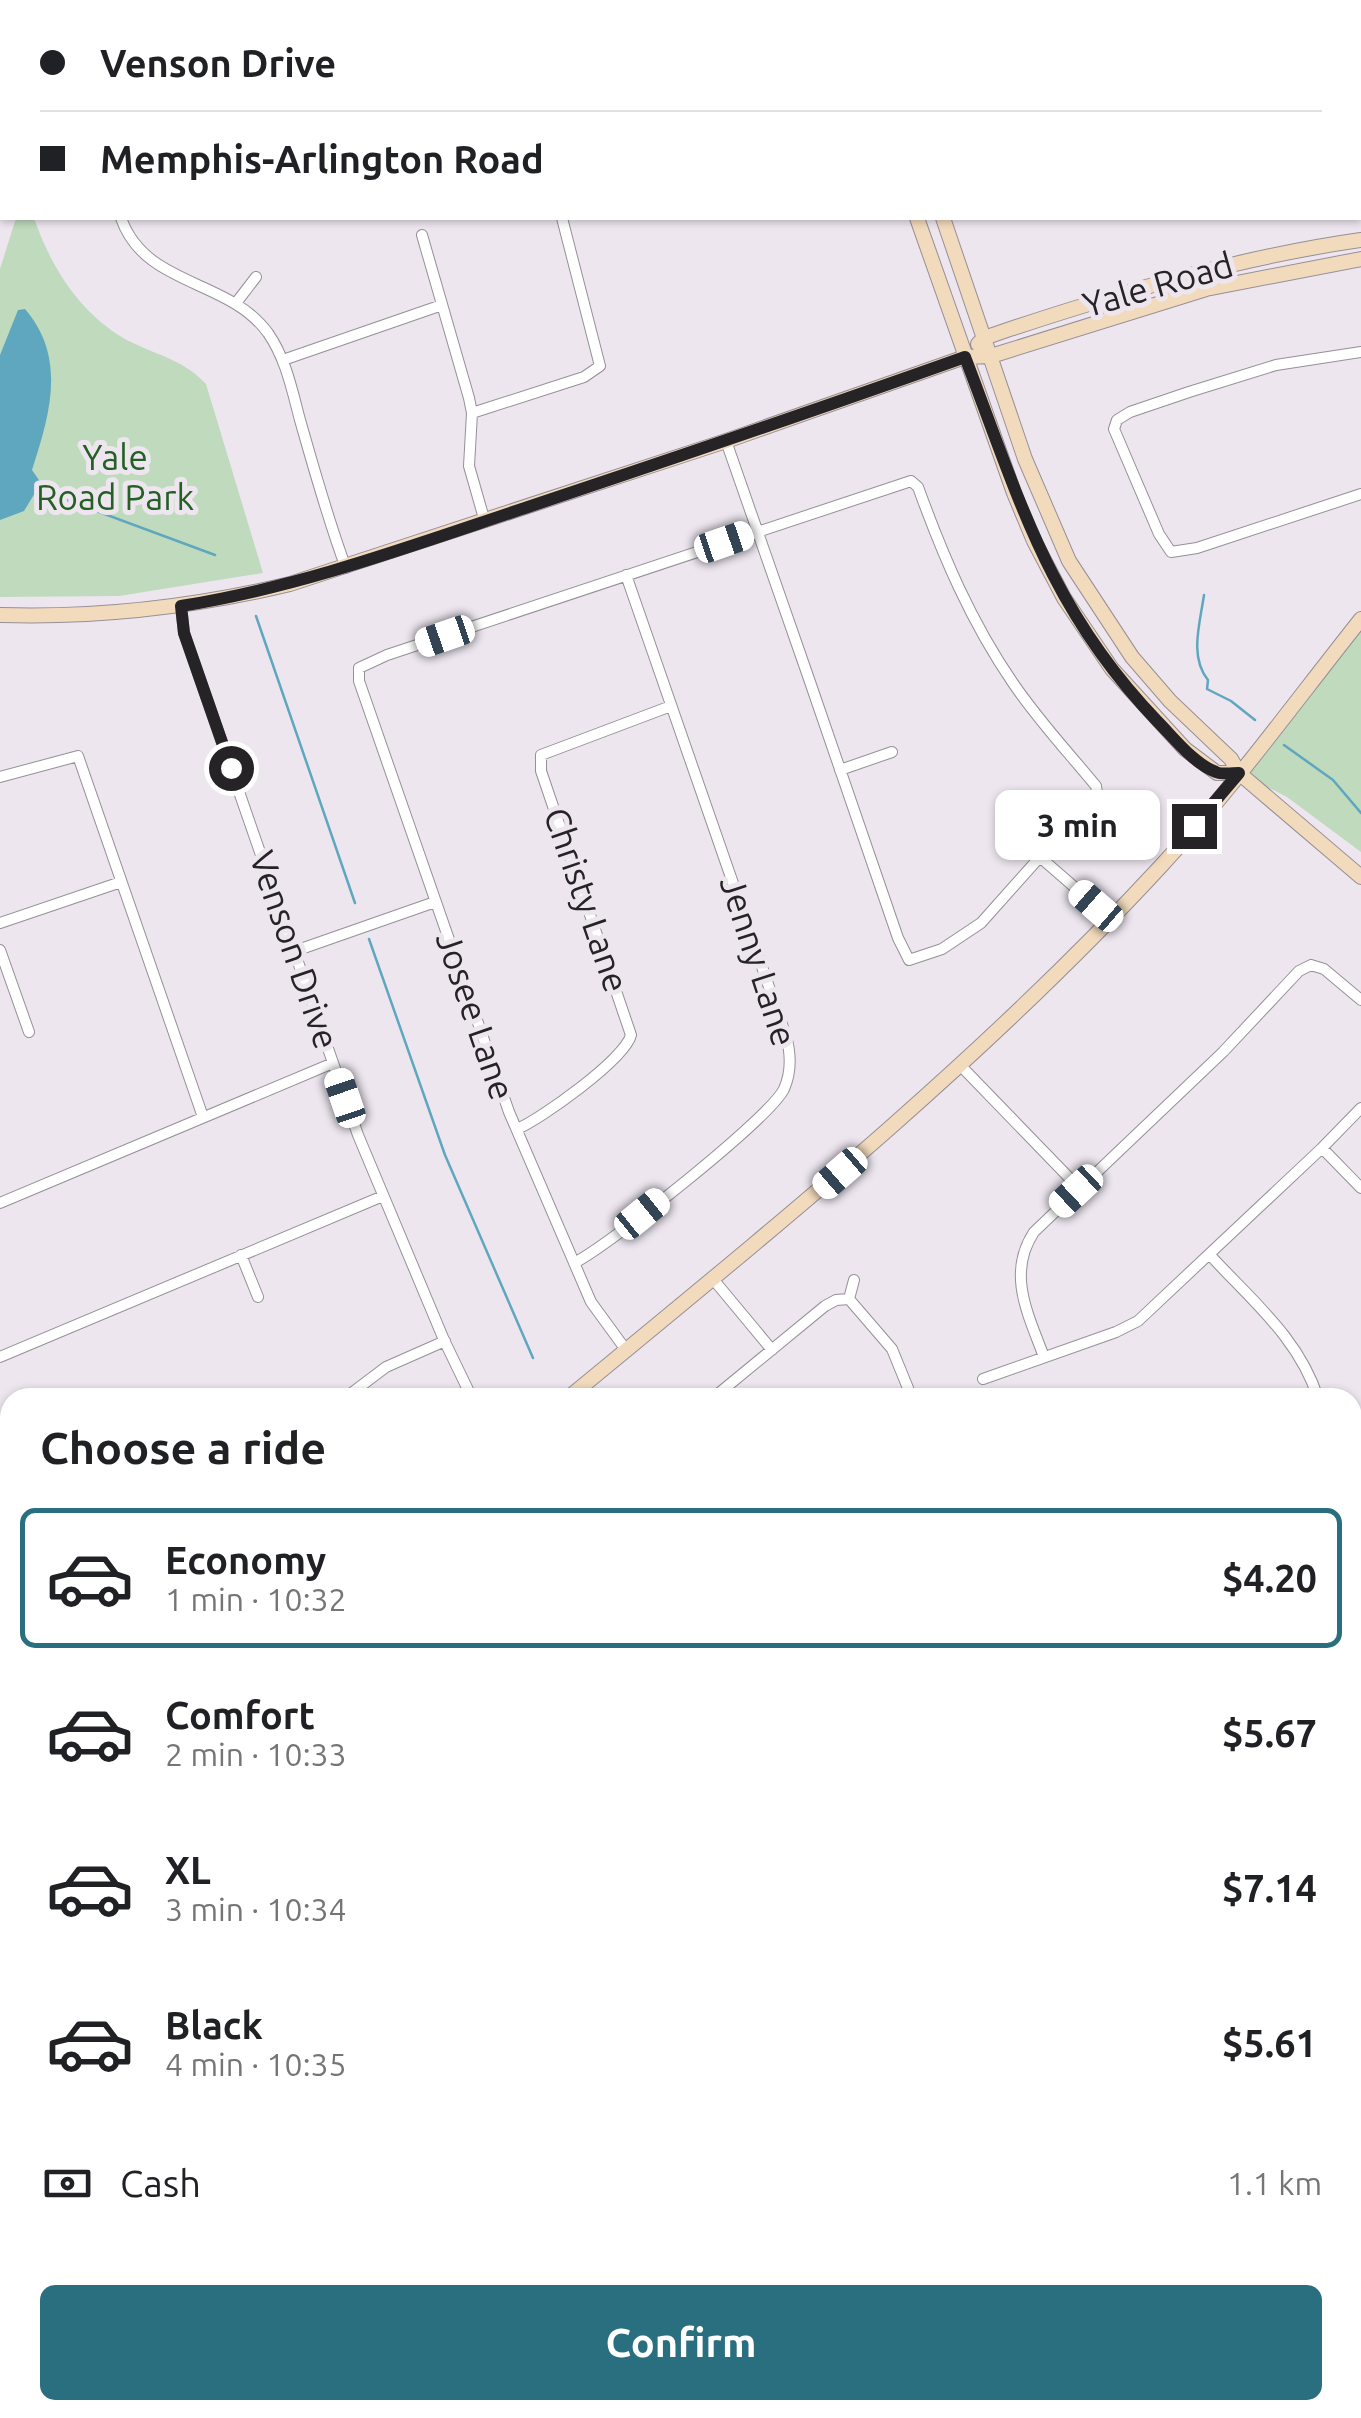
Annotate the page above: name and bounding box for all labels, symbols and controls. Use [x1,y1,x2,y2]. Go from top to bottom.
text: Venson Drive [100,42,336,84]
text: Memphis-Arlington Road [100,138,544,180]
street label: Yale Road [1078,244,1237,325]
park label: Yale Road Park [36,437,194,517]
car [691,518,757,566]
car [412,612,478,660]
route start [209,746,254,791]
callout: 3 min [994,791,1159,861]
street label: Christy Lane [537,802,637,997]
route end [1172,804,1217,849]
text: 3 min [1037,807,1118,843]
street label: Venson Drive [242,845,348,1054]
street label: Jenny Lane [713,871,805,1051]
car [1064,875,1128,937]
street label: Josee Lane [429,927,523,1105]
car [321,1065,369,1131]
car [808,1142,872,1204]
car [1044,1160,1108,1222]
car [609,1183,675,1245]
text: Choose a ride [40,1422,326,1473]
icon: car [45,1533,135,1623]
text: Economy [165,1539,326,1581]
text: $4.20 [1222,1557,1317,1599]
text: 1 min · 10:32 [165,1581,347,1617]
icon: car [45,1688,135,1778]
text: Comfort [165,1694,315,1736]
text: $5.67 [1222,1712,1317,1754]
text: 2 min · 10:33 [165,1736,347,1772]
icon: car [45,1843,135,1933]
text: XL [165,1849,211,1891]
text: $7.14 [1222,1867,1317,1909]
text: 3 min · 10:34 [165,1891,347,1927]
icon: car [45,1998,135,2088]
text: Black [165,2004,263,2046]
text: $5.61 [1222,2022,1317,2064]
text: 4 min · 10:35 [165,2046,347,2082]
icon: cash [40,2156,95,2211]
text: Cash [120,2162,201,2204]
text: 1.1 km [1227,2165,1322,2201]
button: Confirm [40,2285,1322,2400]

